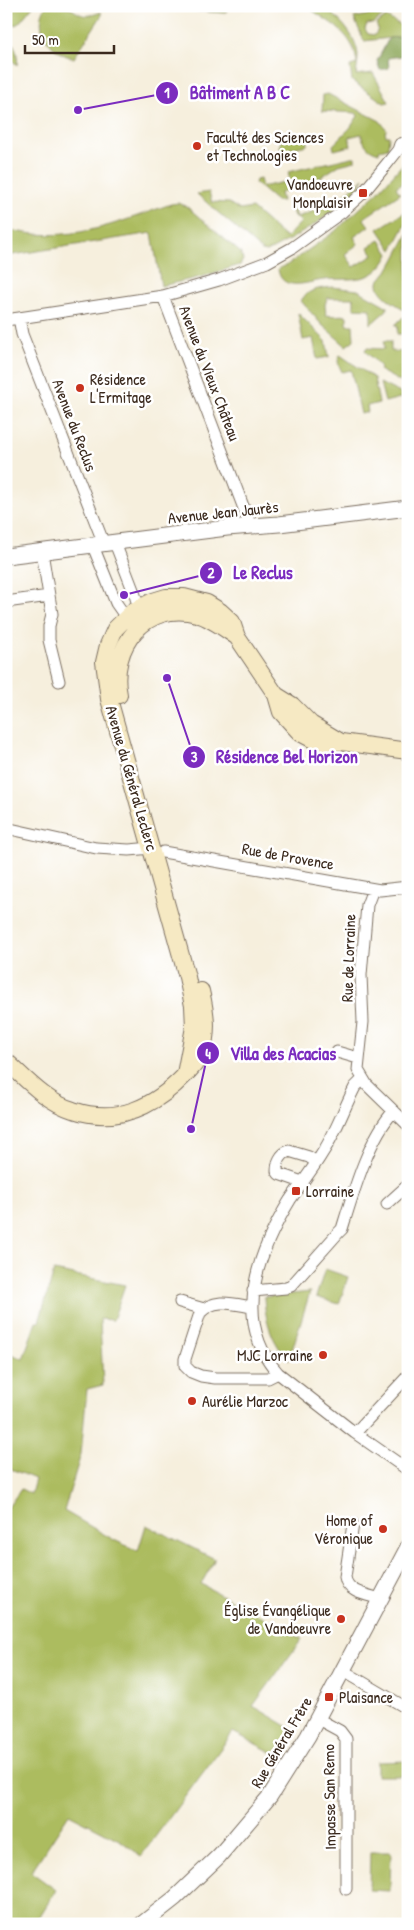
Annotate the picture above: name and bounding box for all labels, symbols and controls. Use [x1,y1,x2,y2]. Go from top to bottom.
scale bar [25,22,114,54]
text: 50 m [32,29,59,50]
callout: Bâtiment A B C [154,76,300,109]
text: Bâtiment A B C [190,80,290,105]
text: 1 [164,82,170,103]
place label: Faculté des Sciences et Technologies [206,126,324,166]
marker: Faculté des Sciences et Technologies [191,140,203,152]
place label: Vandoeuvre Monplaisir [286,173,354,213]
marker: Vandoeuvre Monplaisir [357,187,369,199]
street label: Avenue du Vieux Château [174,302,246,444]
place label: Résidence L'Ermitage [90,368,152,408]
street label: Avenue du Reclus [47,376,103,474]
marker: Résidence L'Ermitage [74,382,86,394]
street label: Avenue Jean Jaurès [167,495,279,529]
callout: Le Reclus [198,556,302,589]
text: Le Reclus [233,560,293,585]
text: 2 [207,562,215,583]
street label: Avenue du Général Leclerc [101,703,163,854]
callout: Résidence Bel Horizon [181,740,368,773]
text: Résidence Bel Horizon [216,744,358,769]
text: 3 [191,746,198,767]
street label: Rue de Provence [240,837,336,875]
street label: Rue de Lorraine [335,913,361,1002]
callout: Villa des Acacias [195,1037,346,1070]
text: Villa des Acacias [230,1041,336,1066]
text: 4 [205,1043,211,1064]
place label: Lorraine [306,1180,355,1202]
marker: Lorraine [290,1185,302,1197]
place label: MJC Lorraine [237,1344,314,1366]
marker: MJC Lorraine [317,1349,329,1361]
place label: Aurélie Marzoc [202,1390,289,1412]
marker: Aurélie Marzoc [186,1395,198,1407]
place label: Home of Véronique [314,1509,374,1549]
marker: Home of Véronique [377,1523,389,1535]
place label: Église Évangélique de Vandoeuvre [224,1599,332,1639]
marker: Église Évangélique de Vandoeuvre [335,1613,347,1625]
place label: Plaisance [339,1686,394,1708]
marker: Plaisance [323,1691,335,1703]
street label: Rue Général Frère [245,1692,317,1792]
street label: Impasse San Remo [317,1743,341,1850]

